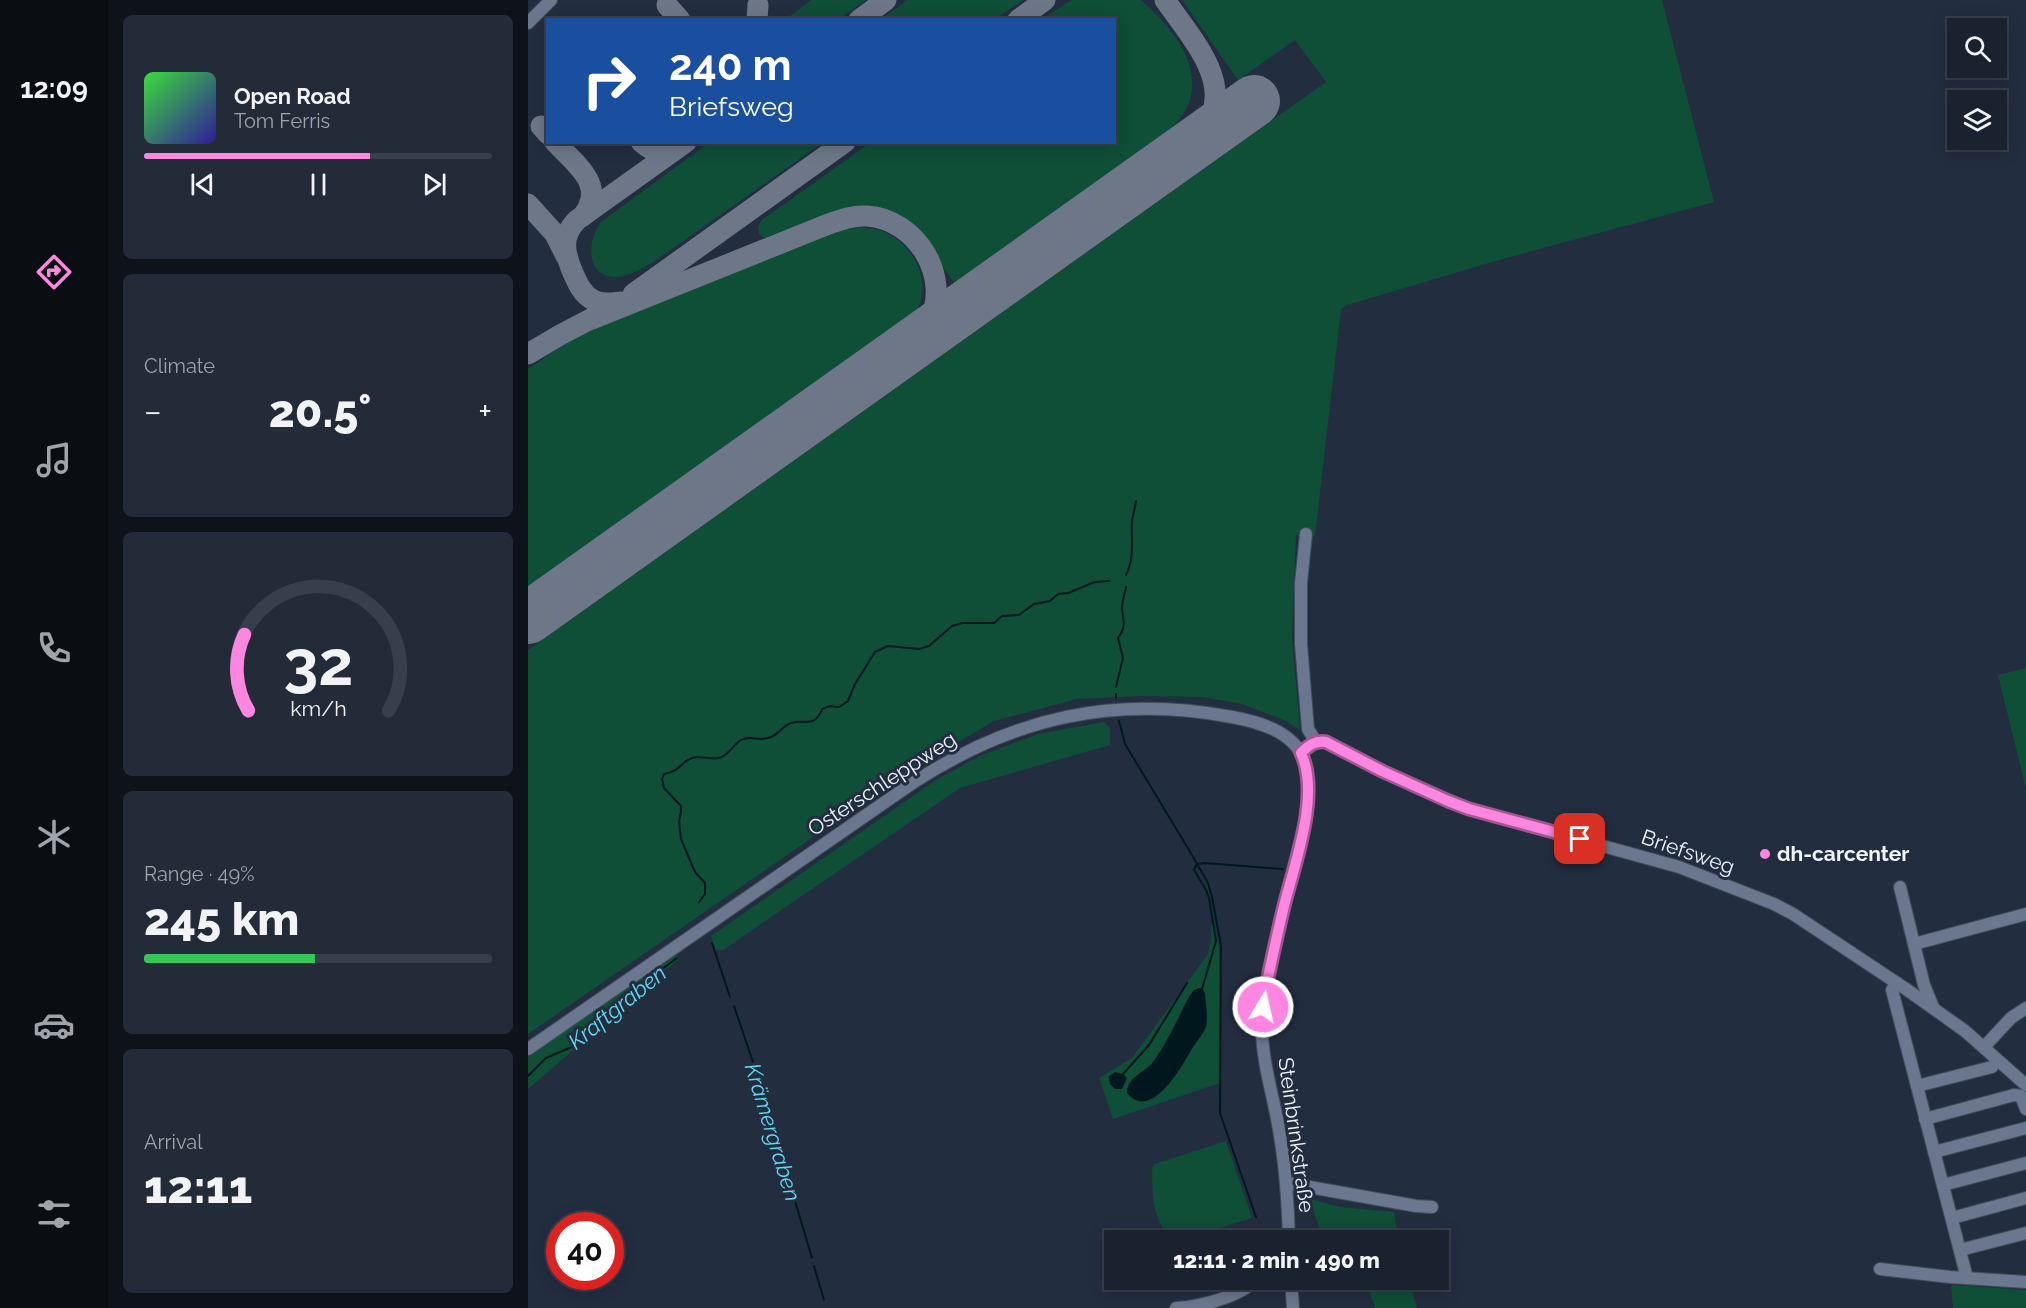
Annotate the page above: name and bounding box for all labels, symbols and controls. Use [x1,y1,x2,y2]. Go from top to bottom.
map controls [1947,18,2007,150]
button: search [1947,18,2007,78]
text: 240 m [669,41,792,90]
icon: right [570,42,648,120]
text: 12:09 [20,73,88,104]
text: Open Road [234,83,351,109]
button: layers [1947,90,2007,150]
text: Briefsweg [669,91,794,122]
text: Tom Ferris [234,109,330,133]
icon: previous [186,168,219,201]
icon: pause [302,168,335,201]
icon: next [418,168,451,201]
icon: directions [33,251,75,293]
text: Climate [144,354,215,378]
text: 20.5° [269,385,371,438]
text: − [144,392,162,431]
text: + [478,392,492,431]
icon: music [33,439,75,481]
text: 32 [283,626,353,700]
icon: phone [33,627,75,669]
text: km/h [290,696,346,721]
street label: Osterschleppweg [803,726,961,841]
pin [1554,813,1605,864]
icon: climate [33,816,75,858]
icon: arrive [1563,822,1596,855]
street label: Briefsweg [1638,824,1738,879]
place label: dh-carcenter [1777,841,1909,866]
marker: dh-carcenter [1758,847,1772,861]
text: Range · 49% [144,862,254,886]
text: 245 km [144,893,299,946]
water label: Kraftgraben [563,960,671,1054]
position arrow [1231,975,1295,1039]
icon: car [33,1004,75,1046]
street label: Steinbrinkstraße [1273,1056,1320,1214]
water label: Krämergraben [740,1060,806,1204]
text: Arrival [144,1130,203,1154]
text: 12:11 [144,1161,252,1214]
icon: filters [33,1193,75,1235]
speed limit sign: 40 [546,1212,624,1290]
text: 12:11 · 2 min · 490 m [1173,1247,1380,1273]

